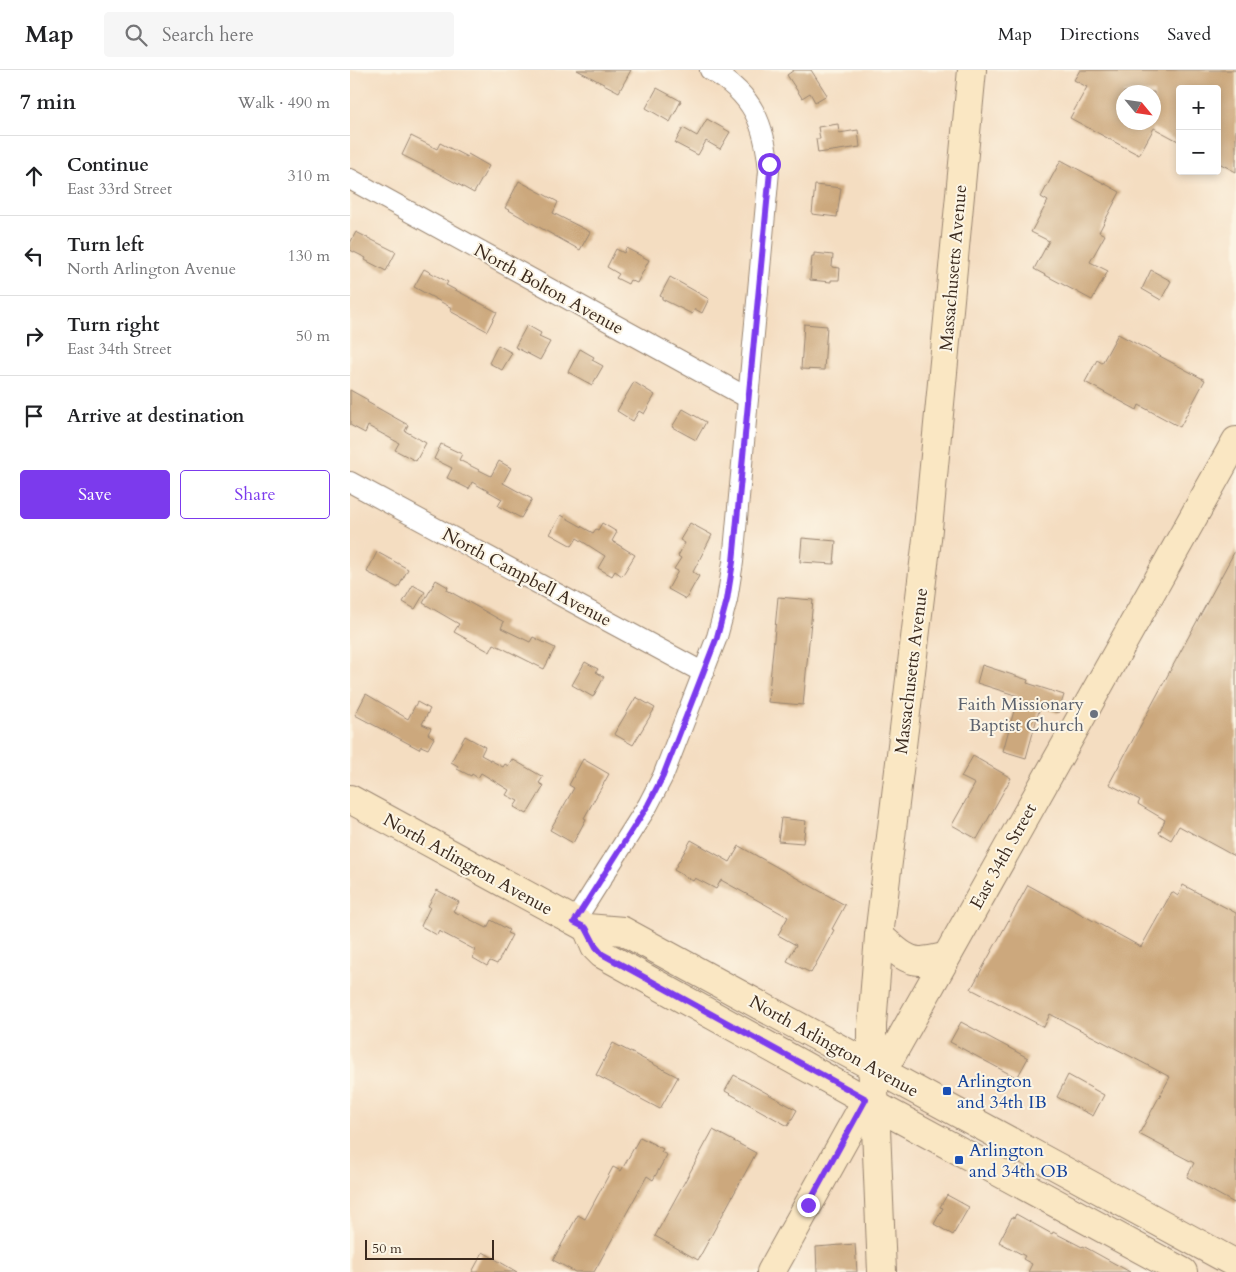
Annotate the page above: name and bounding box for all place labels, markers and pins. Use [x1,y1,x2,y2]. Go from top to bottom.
place label: Faith Missionary Baptist Church [958,692,1084,738]
marker: Faith Missionary Baptist Church [1088,708,1100,720]
place label: Arlington and 34th IB [957,1069,1047,1115]
marker: Arlington and 34th IB [941,1085,953,1097]
place label: Arlington and 34th OB [969,1138,1068,1184]
marker: Arlington and 34th OB [953,1154,965,1166]

